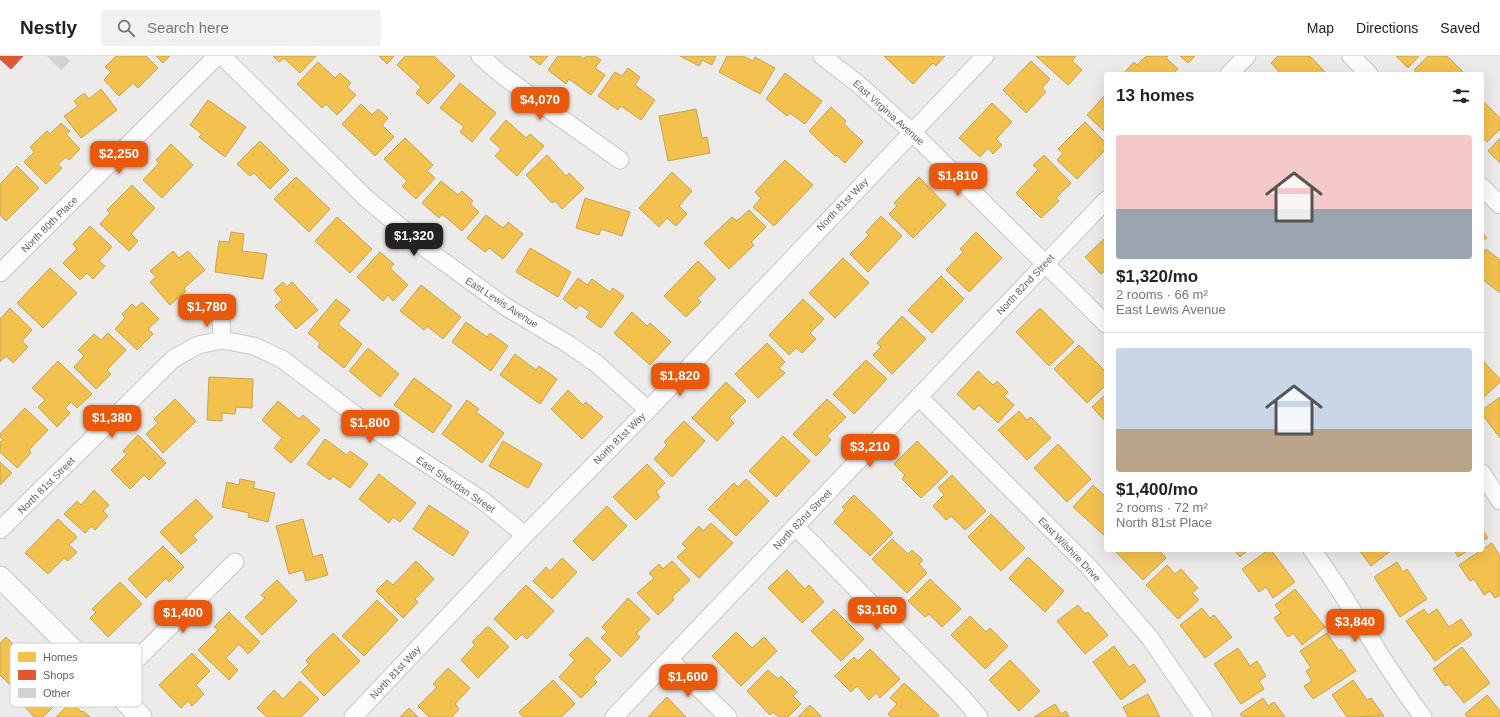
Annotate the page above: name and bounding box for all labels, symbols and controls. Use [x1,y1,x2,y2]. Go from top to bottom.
search box [101,10,381,46]
text: Nestly [20,17,77,38]
icon: search [115,17,137,39]
text: Search here [147,19,229,36]
text: Map [1307,20,1334,36]
text: Directions [1356,20,1418,36]
text: Saved [1440,20,1480,36]
street label: East Virginia Avenue [851,78,927,148]
icon: filters [1450,85,1472,107]
text: 13 homes [1116,86,1194,105]
pin: $4,070 [507,87,573,121]
text: $4,070 [520,92,560,107]
pin: $2,250 [86,141,152,175]
text: $2,250 [99,146,139,161]
icon: home [1258,161,1330,233]
pin: $1,810 [925,163,991,197]
text: $1,810 [938,168,978,183]
street label: North 81st Way [815,176,870,233]
street label: North 80th Place [19,194,80,255]
pin: $1,320 [381,223,447,257]
text: $1,320 [394,228,434,243]
street label: North 82nd Street [994,252,1056,317]
text: $1,320/mo [1116,267,1198,286]
street label: East Lewis Avenue [463,275,540,330]
text: 2 rooms · 66 m² [1116,287,1208,302]
pin: $1,780 [174,294,240,328]
text: $1,780 [187,299,227,314]
text: East Lewis Avenue [1116,302,1226,317]
pin: $1,820 [647,363,713,397]
text: $1,820 [660,368,700,383]
icon: home [1258,374,1330,446]
pin: $1,380 [79,405,145,439]
text: $1,380 [92,410,132,425]
pin: $1,800 [337,410,403,444]
street label: North 81st Way [591,410,647,466]
text: $1,800 [350,415,390,430]
pin: $3,210 [837,434,903,468]
text: $3,210 [850,439,890,454]
street label: East Sheridan Street [414,454,497,515]
street label: North 81st Street [16,455,77,516]
text: $1,400/mo [1116,480,1198,499]
street label: North 82nd Street [771,487,834,552]
text: 2 rooms · 72 m² [1116,500,1208,515]
street label: East Wilshire Drive [1036,515,1103,584]
text: North 81st Place [1116,515,1212,530]
pin: $3,160 [844,597,910,631]
pin: $1,400 [150,600,216,634]
text: $3,160 [857,602,897,617]
text: $1,400 [163,605,203,620]
pin: $3,840 [1322,609,1388,643]
text: $3,840 [1335,614,1375,629]
legend [10,643,142,707]
street label: North 81st Way [368,644,423,701]
text: Homes [43,651,78,663]
pin: $1,600 [655,664,721,698]
text: Shops [43,669,75,681]
text: $1,600 [668,669,708,684]
text: Other [43,687,71,699]

